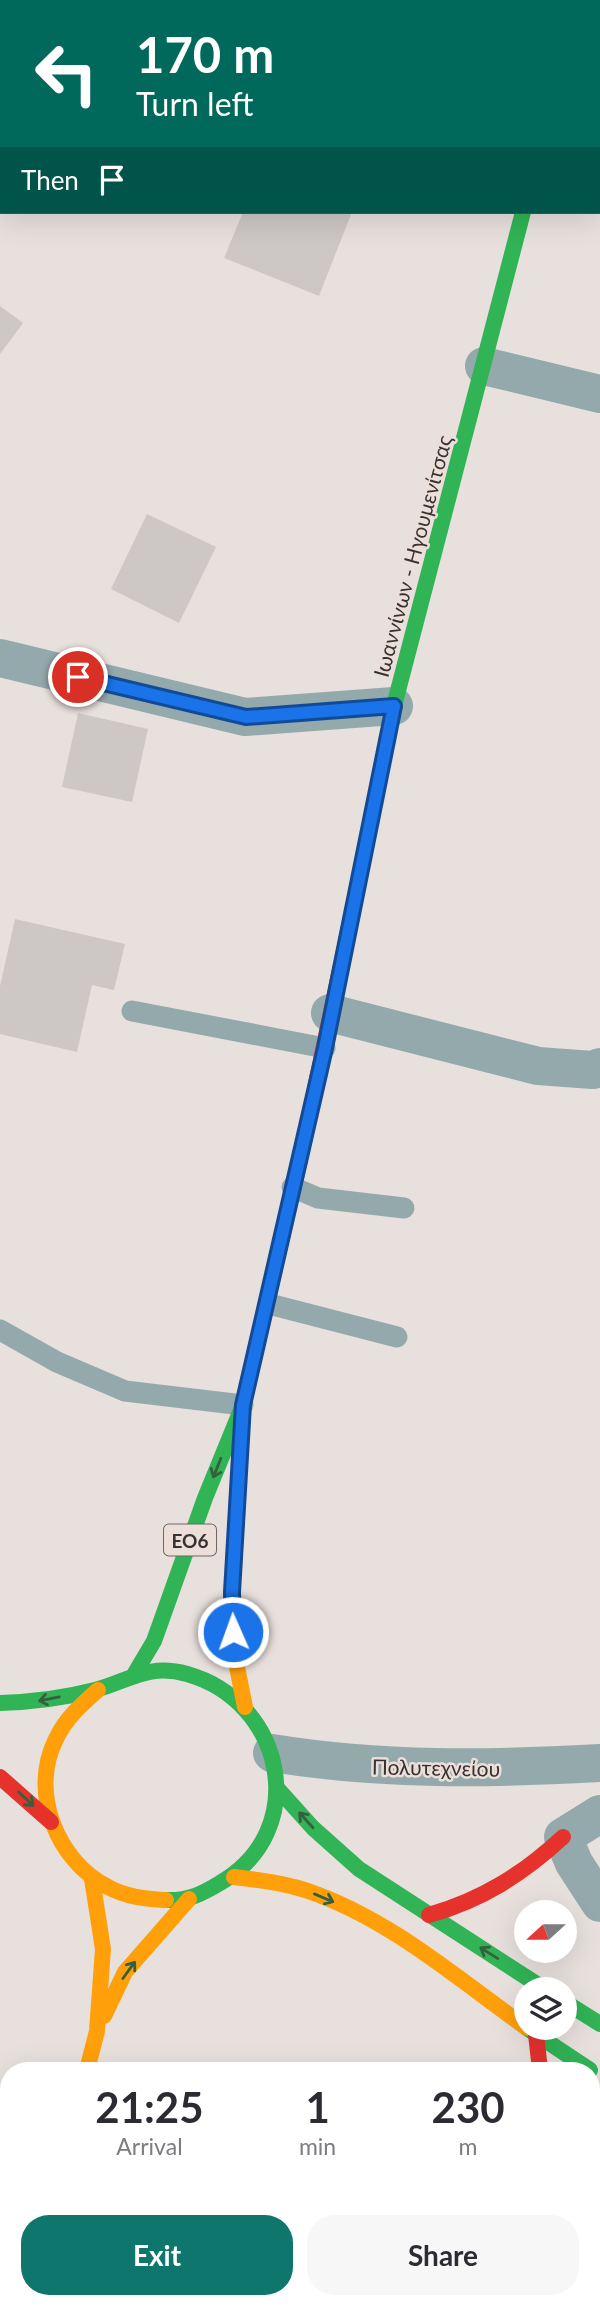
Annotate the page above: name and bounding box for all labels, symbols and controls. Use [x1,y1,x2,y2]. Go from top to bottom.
text: 170 m [136,25,274,83]
icon: left [21,28,112,119]
text: Turn left [136,84,253,123]
icon: arrive [93,161,131,199]
text: Then [21,164,79,196]
street label: Ιωαννίνων - Ηγουμενίτσας [368,432,456,680]
pin [48,647,108,707]
icon: arrive [59,658,97,696]
one-way arrow [210,1457,223,1479]
road number: ΕΟ6 [164,1524,216,1556]
position arrow [196,1595,270,1669]
one-way arrow [38,1693,61,1707]
street label: Πολυτεχνείου [372,1753,500,1781]
one-way arrow [17,1790,34,1807]
one-way arrow [297,1812,314,1829]
one-way arrow [312,1892,334,1905]
north arrow [514,1900,578,1964]
map controls [514,1900,577,2040]
one-way arrow [479,1946,499,1960]
one-way arrow [122,1961,136,1980]
button: layers [514,1977,577,2040]
text: 21:25 [95,2082,204,2132]
text: 1 [305,2082,330,2132]
text: 230 [432,2082,505,2132]
text: Arrival [116,2132,183,2160]
text: min [299,2132,336,2160]
text: m [459,2132,478,2160]
button: Exit [21,2215,293,2295]
button: Share [307,2215,579,2295]

